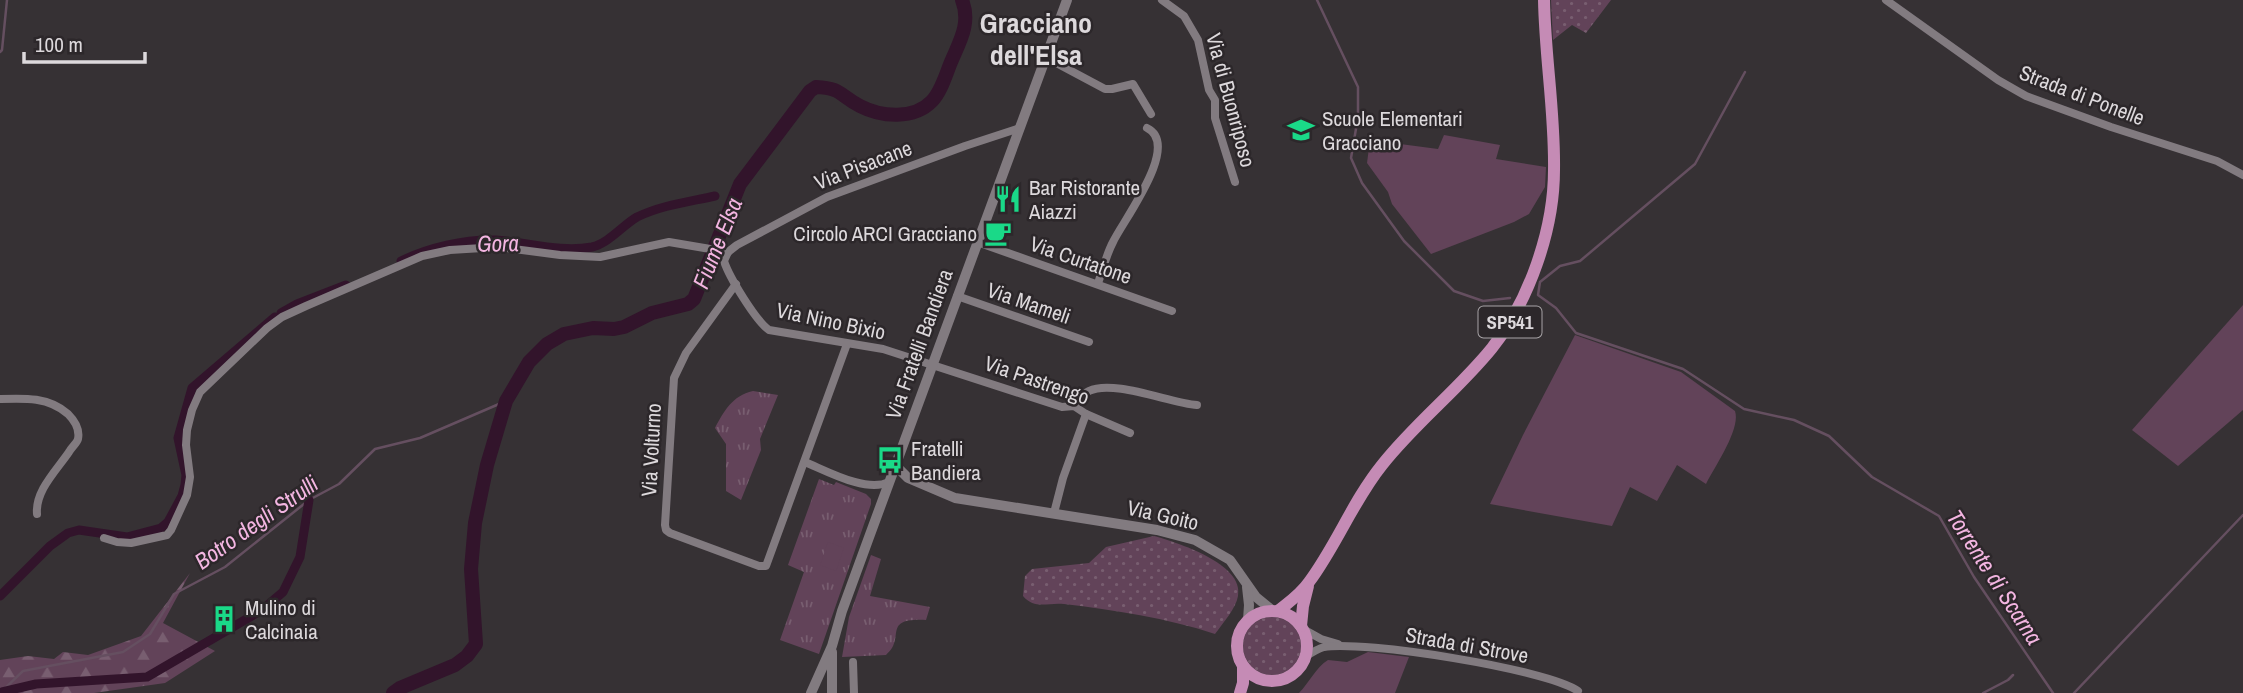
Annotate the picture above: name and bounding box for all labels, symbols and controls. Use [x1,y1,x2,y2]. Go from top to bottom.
district label: Gracciano dell'Elsa [980,4,1092,74]
scale bar [24,21,145,65]
text: 100 m [35,30,83,59]
street label: Via di Buonriposo [1199,30,1263,170]
street label: Strada di Ponelle [2015,58,2149,132]
place label: Scuole Elementari Gracciano [1322,104,1463,157]
school or university icon: Scuole Elementari Gracciano [1286,115,1316,145]
street label: Via Pisacane [810,133,916,197]
place label: Bar Ristorante Aiazzi [1028,173,1140,226]
restaurant icon: Bar Ristorante Aiazzi [993,184,1023,214]
water label: Fiume Elsa [685,193,749,293]
cafe icon: Circolo ARCI Gracciano [983,218,1013,248]
place label: Circolo ARCI Gracciano [793,219,977,248]
water label: Gora [477,227,519,259]
street label: Via Curtatone [1026,229,1136,291]
street label: Via Fratelli Bandiera [878,265,960,423]
street label: Via Mameli [983,275,1075,331]
street label: Via Nino Bixio [774,295,888,347]
road number: SP541 [1478,306,1542,338]
street label: Via Pastrengo [981,349,1093,411]
street label: Via Volturno [634,403,668,497]
place label: Fratelli Bandiera [911,434,981,487]
bus stop icon: Fratelli Bandiera [875,445,905,475]
water label: Botro degli Strulli [188,467,325,576]
street label: Via Goito [1124,493,1202,537]
water label: Torrente di Scarna [1940,504,2050,650]
place label: Mulino di Calcinaia [245,593,318,646]
building icon: Mulino di Calcinaia [209,604,239,634]
street label: Strada di Strove [1403,620,1531,670]

